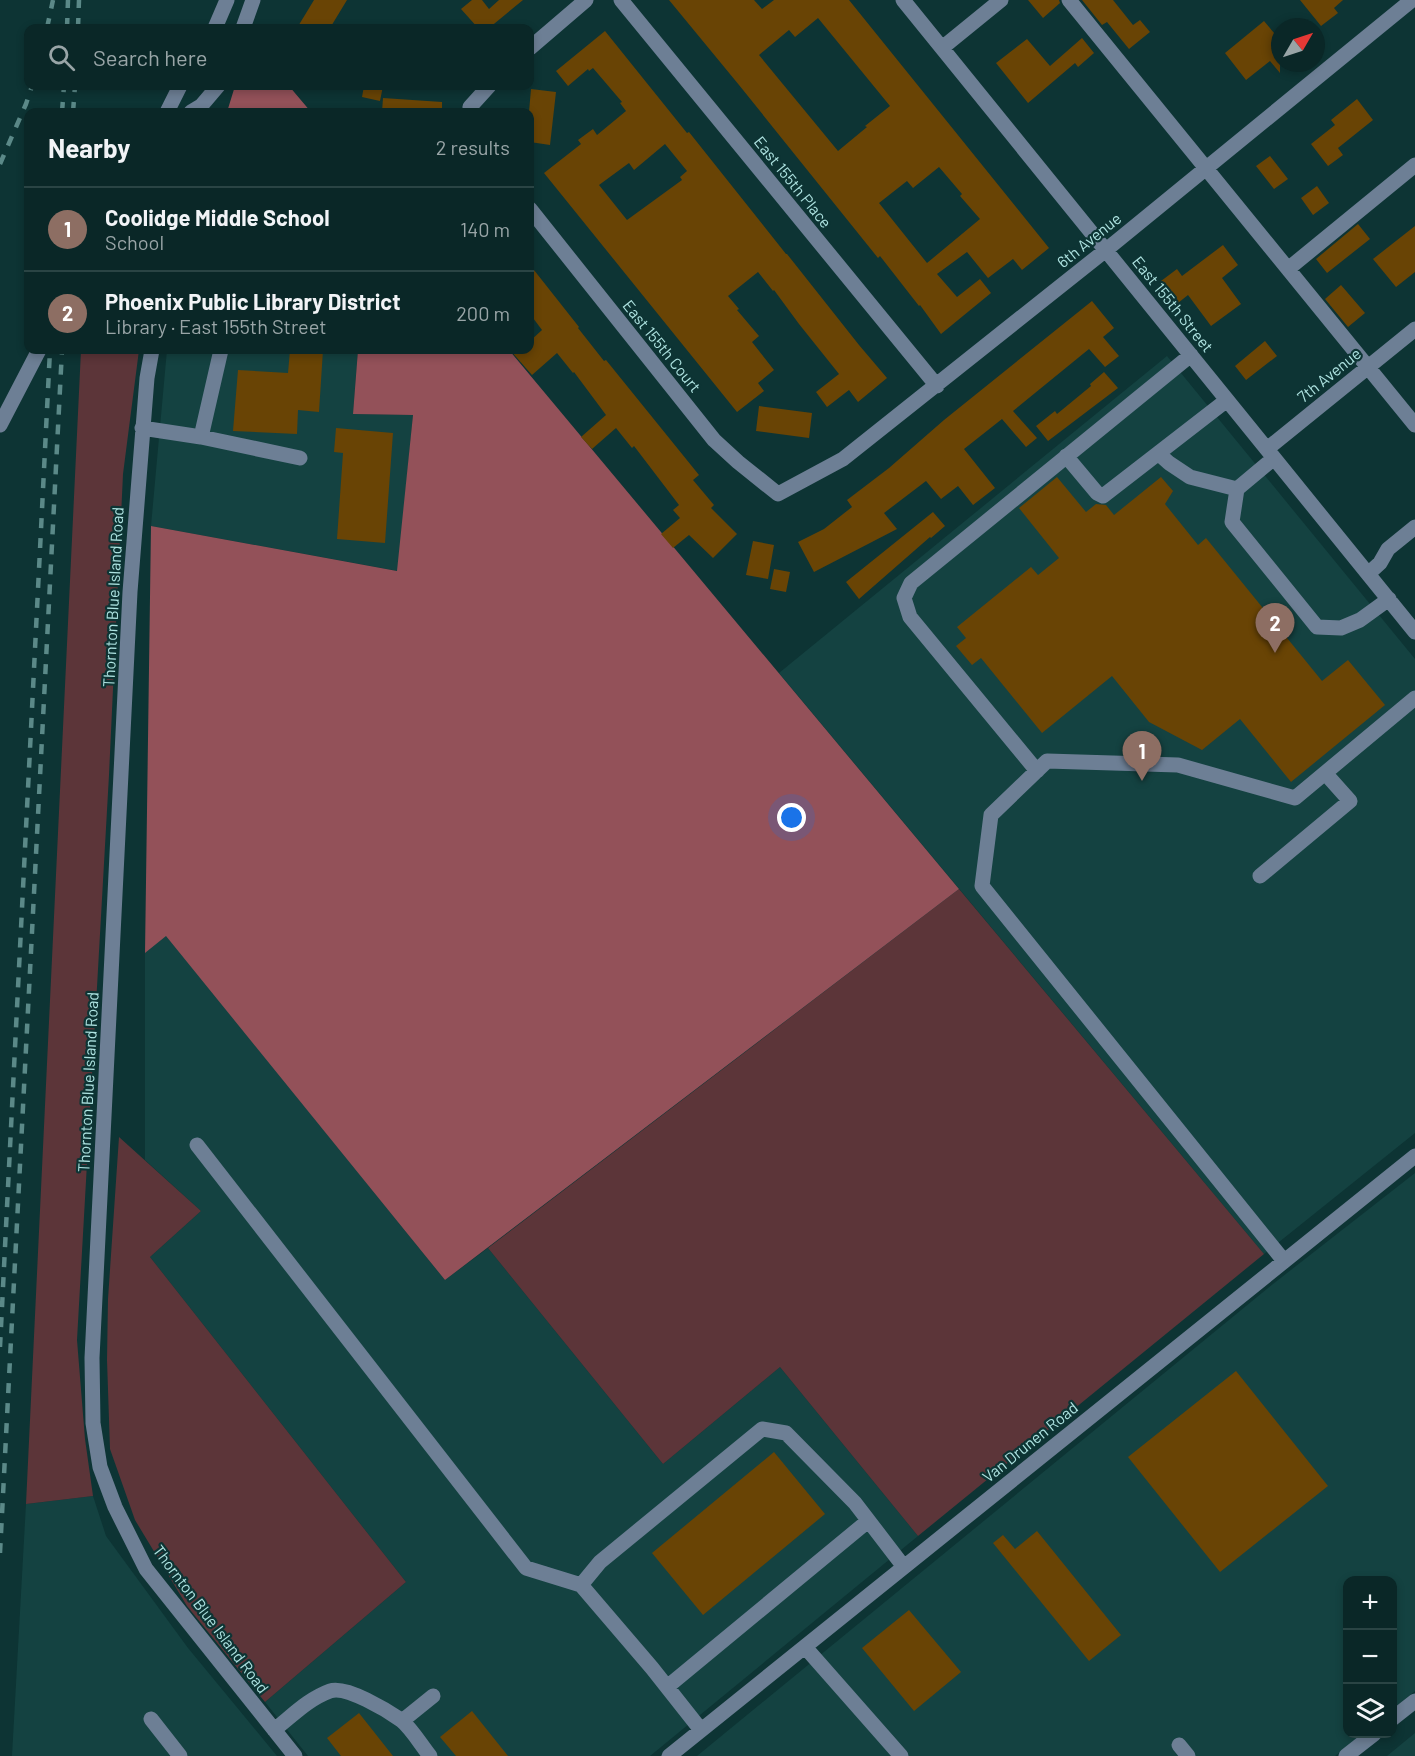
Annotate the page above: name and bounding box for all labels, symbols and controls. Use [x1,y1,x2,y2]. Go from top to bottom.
north arrow [1271,18,1325,72]
search box [24,24,534,90]
icon: search [45,41,78,74]
text: Search here [93,44,207,70]
text: Nearby [48,132,130,163]
street label: East 155th Place [751,132,836,231]
text: 2 results [436,135,510,159]
text: Coolidge Middle School [105,204,330,230]
street label: 6th Avenue [1053,208,1124,271]
text: 1 [64,217,71,241]
text: 140 m [460,217,510,241]
text: School [105,230,164,254]
street label: East 155th Street [1129,252,1218,355]
text: Phoenix Public Library District [105,288,401,314]
street label: East 155th Court [619,296,705,396]
text: 2 [62,301,73,325]
text: 200 m [456,301,510,325]
text: Library · East 155th Street [105,314,327,338]
street label: 7th Avenue [1293,343,1364,406]
street label: Thornton Blue Island Road [98,506,127,688]
pin: 2 [1256,604,1294,653]
pin: 1 [1122,732,1162,781]
your location [777,803,806,832]
street label: Thornton Blue Island Road [73,991,102,1173]
street label: Van Drunen Road [978,1397,1081,1486]
street label: Thornton Blue Island Road [150,1541,273,1696]
map controls [1343,1576,1397,1738]
button: + [1343,1576,1397,1630]
button: − [1343,1630,1397,1684]
button: layers [1343,1684,1397,1738]

